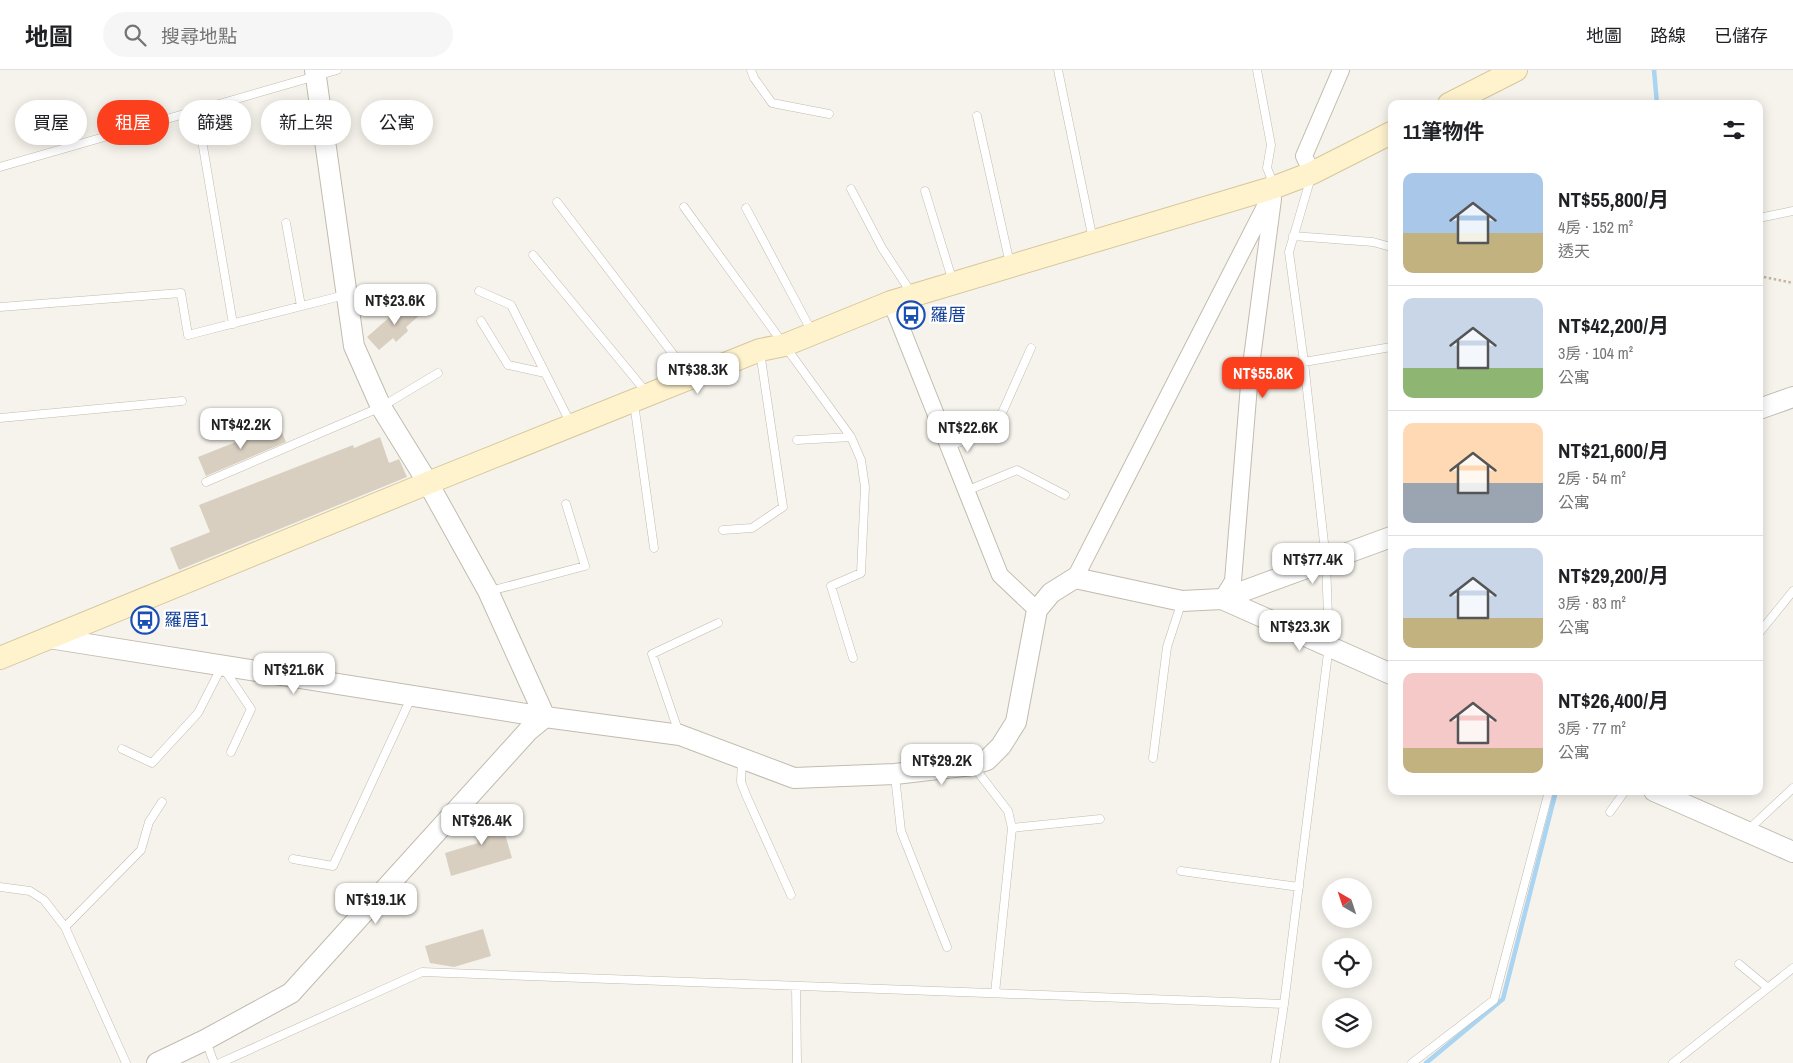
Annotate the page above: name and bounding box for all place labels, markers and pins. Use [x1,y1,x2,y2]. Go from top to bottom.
pin: NT$23.6K [343,284,447,326]
bus stop icon: 羅厝 [896,300,926,330]
place label: 羅厝 [930,302,966,327]
pin: NT$38.3K [646,352,750,395]
pin: NT$55.8K [1211,356,1315,399]
pin: NT$42.2K [189,408,293,450]
pin: NT$22.6K [916,410,1020,453]
pin: NT$77.4K [1261,542,1365,585]
bus stop icon: 羅厝1 [130,605,160,635]
place label: 羅厝1 [164,607,209,632]
pin: NT$23.3K [1248,610,1352,652]
pin: NT$21.6K [242,652,346,695]
pin: NT$29.2K [890,744,994,786]
pin: NT$26.4K [430,804,534,846]
pin: NT$19.1K [324,882,428,925]

